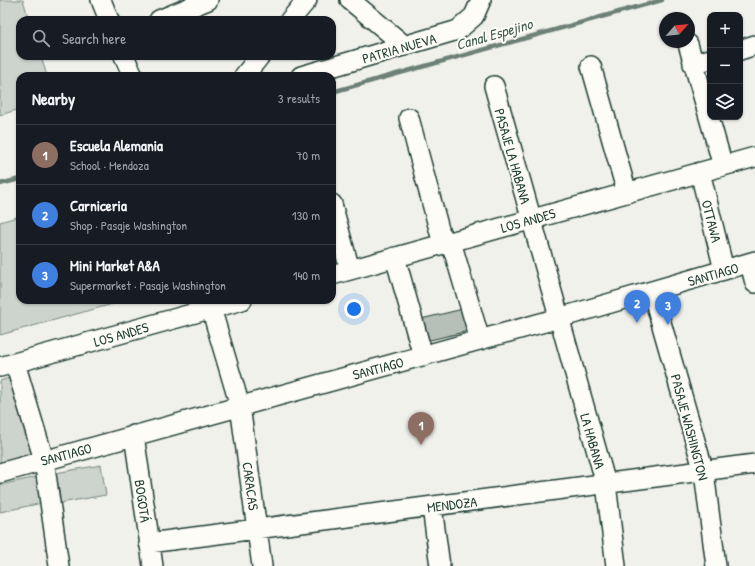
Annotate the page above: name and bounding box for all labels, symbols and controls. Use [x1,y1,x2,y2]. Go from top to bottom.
north arrow [659,12,695,48]
map controls [707,12,743,120]
button: + [707,12,743,48]
water label: Canal Espejino [453,13,536,55]
search box [16,16,336,60]
icon: search [30,27,52,49]
text: Search here [62,28,126,49]
street label: PATRIA NUEVA [360,28,438,68]
button: − [707,48,743,84]
button: layers [707,84,743,120]
text: Nearby [32,87,75,110]
text: 3 results [278,89,320,107]
street label: PASAJE LA HABANA [490,106,536,206]
text: Escuela Alemania [70,135,163,156]
text: 1 [43,146,47,164]
text: 70 m [296,146,320,164]
text: School · Mendoza [70,156,149,174]
text: Carniceria [70,195,127,216]
street label: OTTAWA [698,198,726,244]
street label: LOS ANDES [498,203,558,237]
text: 2 [42,206,48,224]
text: 130 m [292,206,320,224]
text: Shop · Pasaje Washington [70,216,187,234]
text: Mini Market A&A [70,255,160,276]
street label: SANTIAGO [685,258,741,290]
text: 3 [42,266,48,284]
text: 140 m [293,266,320,284]
text: Supermarket · Pasaje Washington [70,276,226,294]
pin: 2 [624,290,650,323]
pin: 3 [655,292,681,325]
your location [344,299,364,319]
street label: LOS ANDES [91,317,151,351]
street label: SANTIAGO [350,352,406,384]
street label: PASAJE WASHINGTON [667,372,713,482]
street label: LA HABANA [576,411,610,471]
pin: 1 [408,412,434,445]
street label: SANTIAGO [38,438,94,470]
street label: CARACAS [238,461,264,512]
street label: BOGOTÁ [131,478,155,524]
street label: MENDOZA [426,491,478,516]

